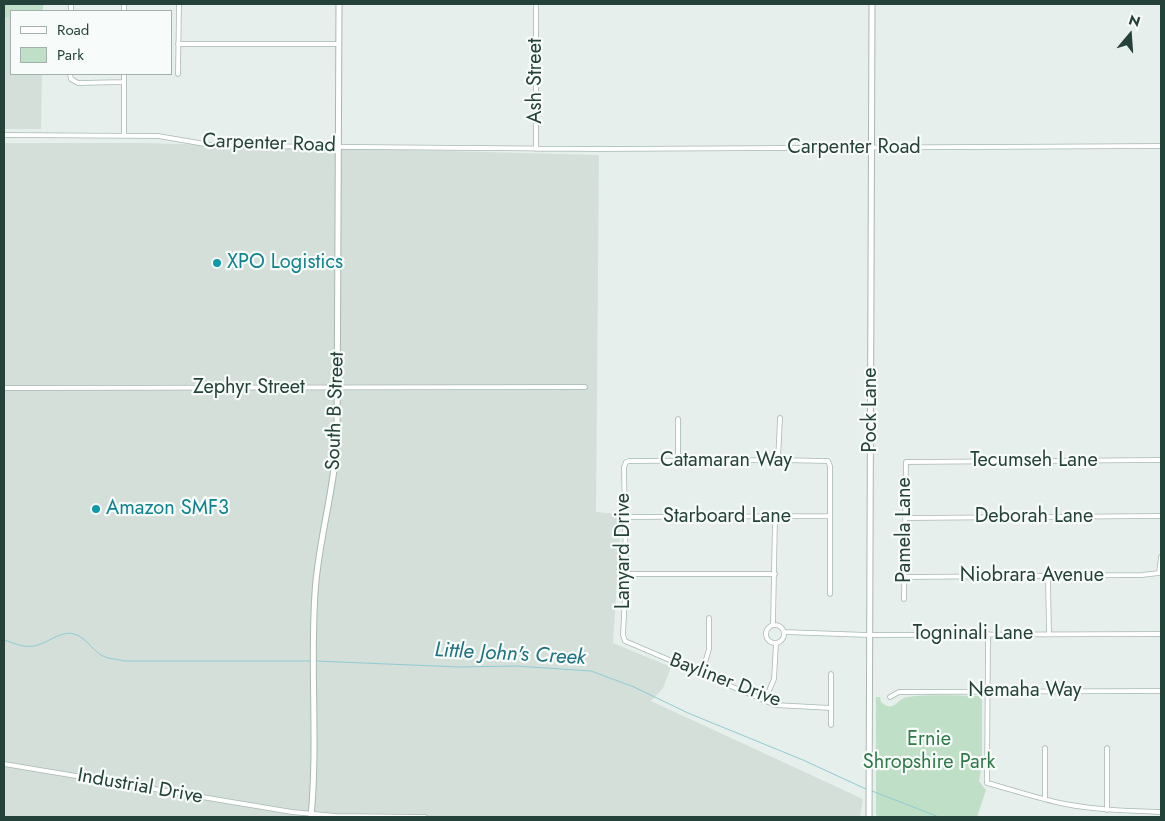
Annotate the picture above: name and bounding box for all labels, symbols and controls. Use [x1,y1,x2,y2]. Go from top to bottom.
legend [10,10,172,75]
north arrow [1105,10,1155,60]
text: N [1126,10,1143,32]
text: Road [57,19,89,41]
street label: Ash Street [524,38,548,124]
text: Park [57,44,84,66]
street label: Carpenter Road [202,130,336,158]
street label: Carpenter Road [787,136,921,160]
place label: XPO Logistics [227,251,343,275]
marker: XPO Logistics [211,257,223,269]
street label: South B Street [322,351,350,471]
street label: Pock Lane [859,367,883,453]
street label: Zephyr Street [193,376,305,400]
street label: Catamaran Way [660,449,792,473]
street label: Tecumseh Lane [970,449,1098,473]
street label: Pamela Lane [893,477,917,583]
street label: Lanyard Drive [612,493,636,609]
place label: Amazon SMF3 [106,497,229,521]
marker: Amazon SMF3 [90,503,102,515]
street label: Starboard Lane [663,505,791,529]
street label: Deborah Lane [975,505,1093,529]
street label: Niobrara Avenue [960,564,1104,588]
street label: Togninali Lane [913,622,1033,646]
water label: Little John's Creek [434,638,586,672]
street label: Bayliner Drive [666,649,784,713]
street label: Nemaha Way [968,679,1082,703]
park label: Ernie Shropshire Park [863,728,995,775]
street label: Industrial Drive [75,764,205,810]

